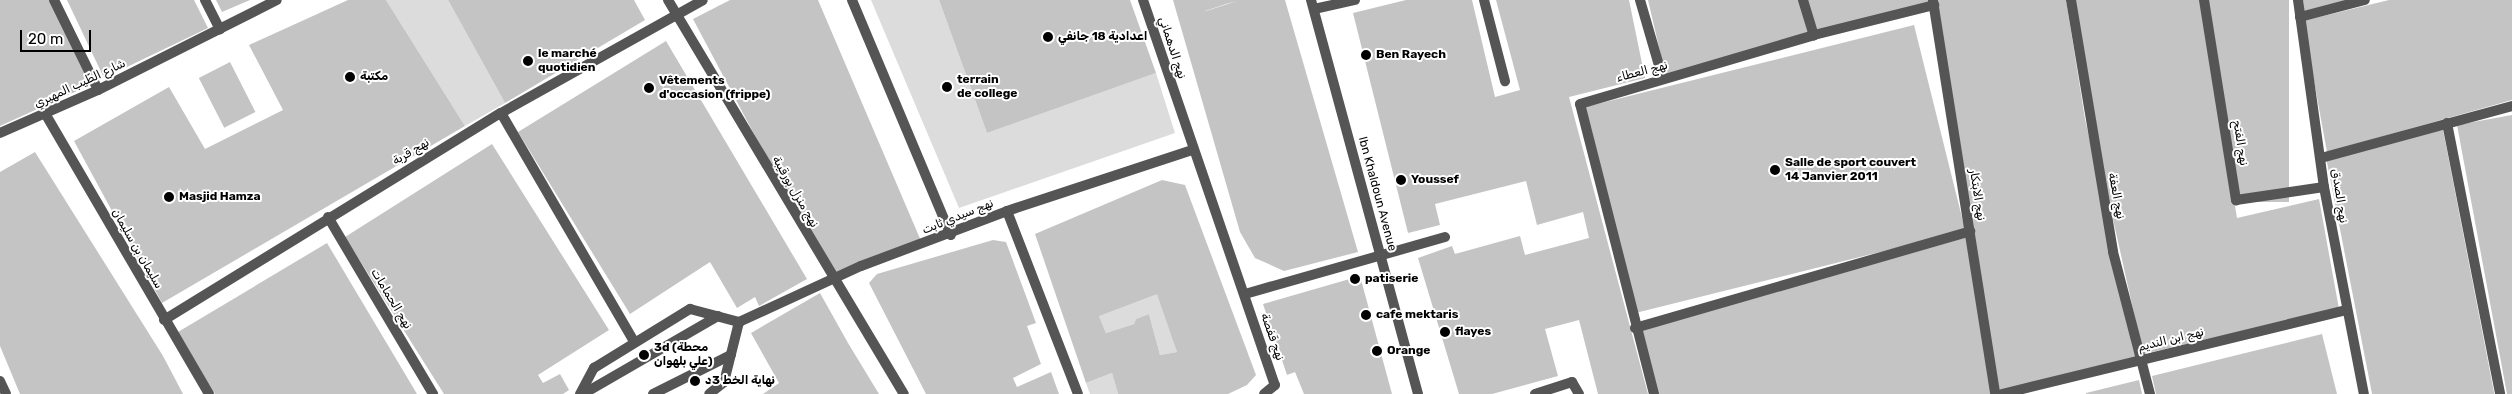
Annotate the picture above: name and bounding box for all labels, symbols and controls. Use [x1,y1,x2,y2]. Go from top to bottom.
street label: نهج الدهماني [1155,15,1189,81]
scale bar [22,20,94,52]
text: 20 m [28,30,63,48]
place label: اعدادية 18 جانفي [1058,30,1147,44]
marker: اعدادية 18 جانفي [1042,31,1054,43]
place label: le marché quotidien [538,47,597,75]
place label: Ben Rayech [1376,48,1446,62]
marker: Ben Rayech [1360,49,1372,61]
marker: le marché quotidien [522,55,534,67]
street label: شارع الطّيب المهيري [32,56,128,112]
street label: نهج العطاء [1615,58,1669,86]
place label: مكتبة [360,70,388,84]
marker: مكتبة [344,71,356,83]
place label: terrain de college [957,73,1017,101]
place label: Vêtements d'occasion (frippe) [659,74,770,102]
marker: terrain de college [941,81,953,93]
marker: Vêtements d'occasion (frippe) [643,82,655,94]
street label: نهج الفتح [2229,119,2251,167]
street label: نهج قربة [390,135,432,169]
street label: Ibn Khaldoun Avenue [1355,135,1399,253]
street label: نهج منزل بورقيبة [769,154,821,230]
place label: Salle de sport couvert 14 Janvier 2011 [1785,156,1916,184]
marker: Salle de sport couvert 14 Janvier 2011 [1769,164,1781,176]
street label: نهج الابتكار [1966,168,1988,222]
street label: نهج الصدق [2328,168,2350,224]
street label: نهج العفة [2104,171,2128,221]
place label: Youssef [1411,173,1459,187]
marker: Youssef [1395,174,1407,186]
place label: Masjid Hamza [179,190,261,204]
marker: Masjid Hamza [163,191,175,203]
street label: نهج سيدي ثابت [920,196,996,238]
street label: سليمان بن سليمان [108,206,166,292]
street label: نهج الحمامات [367,266,415,332]
place label: patiserie [1365,272,1418,286]
marker: patiserie [1349,273,1361,285]
place label: cafe mektaris [1376,308,1458,322]
marker: cafe mektaris [1360,309,1372,321]
street label: نهج قفصة [1257,311,1287,363]
place label: flayes [1455,325,1491,339]
street label: نهج ابن النديم [2137,325,2205,355]
marker: flayes [1439,326,1451,338]
place label: 3d (محطة علي بلهوان) [654,341,713,369]
place label: Orange [1387,344,1430,358]
marker: Orange [1371,345,1383,357]
marker: 3d (محطة علي بلهوان) [638,349,650,361]
place label: نهاية الخط 3د [705,374,775,388]
marker: نهاية الخط 3د [689,375,701,387]

